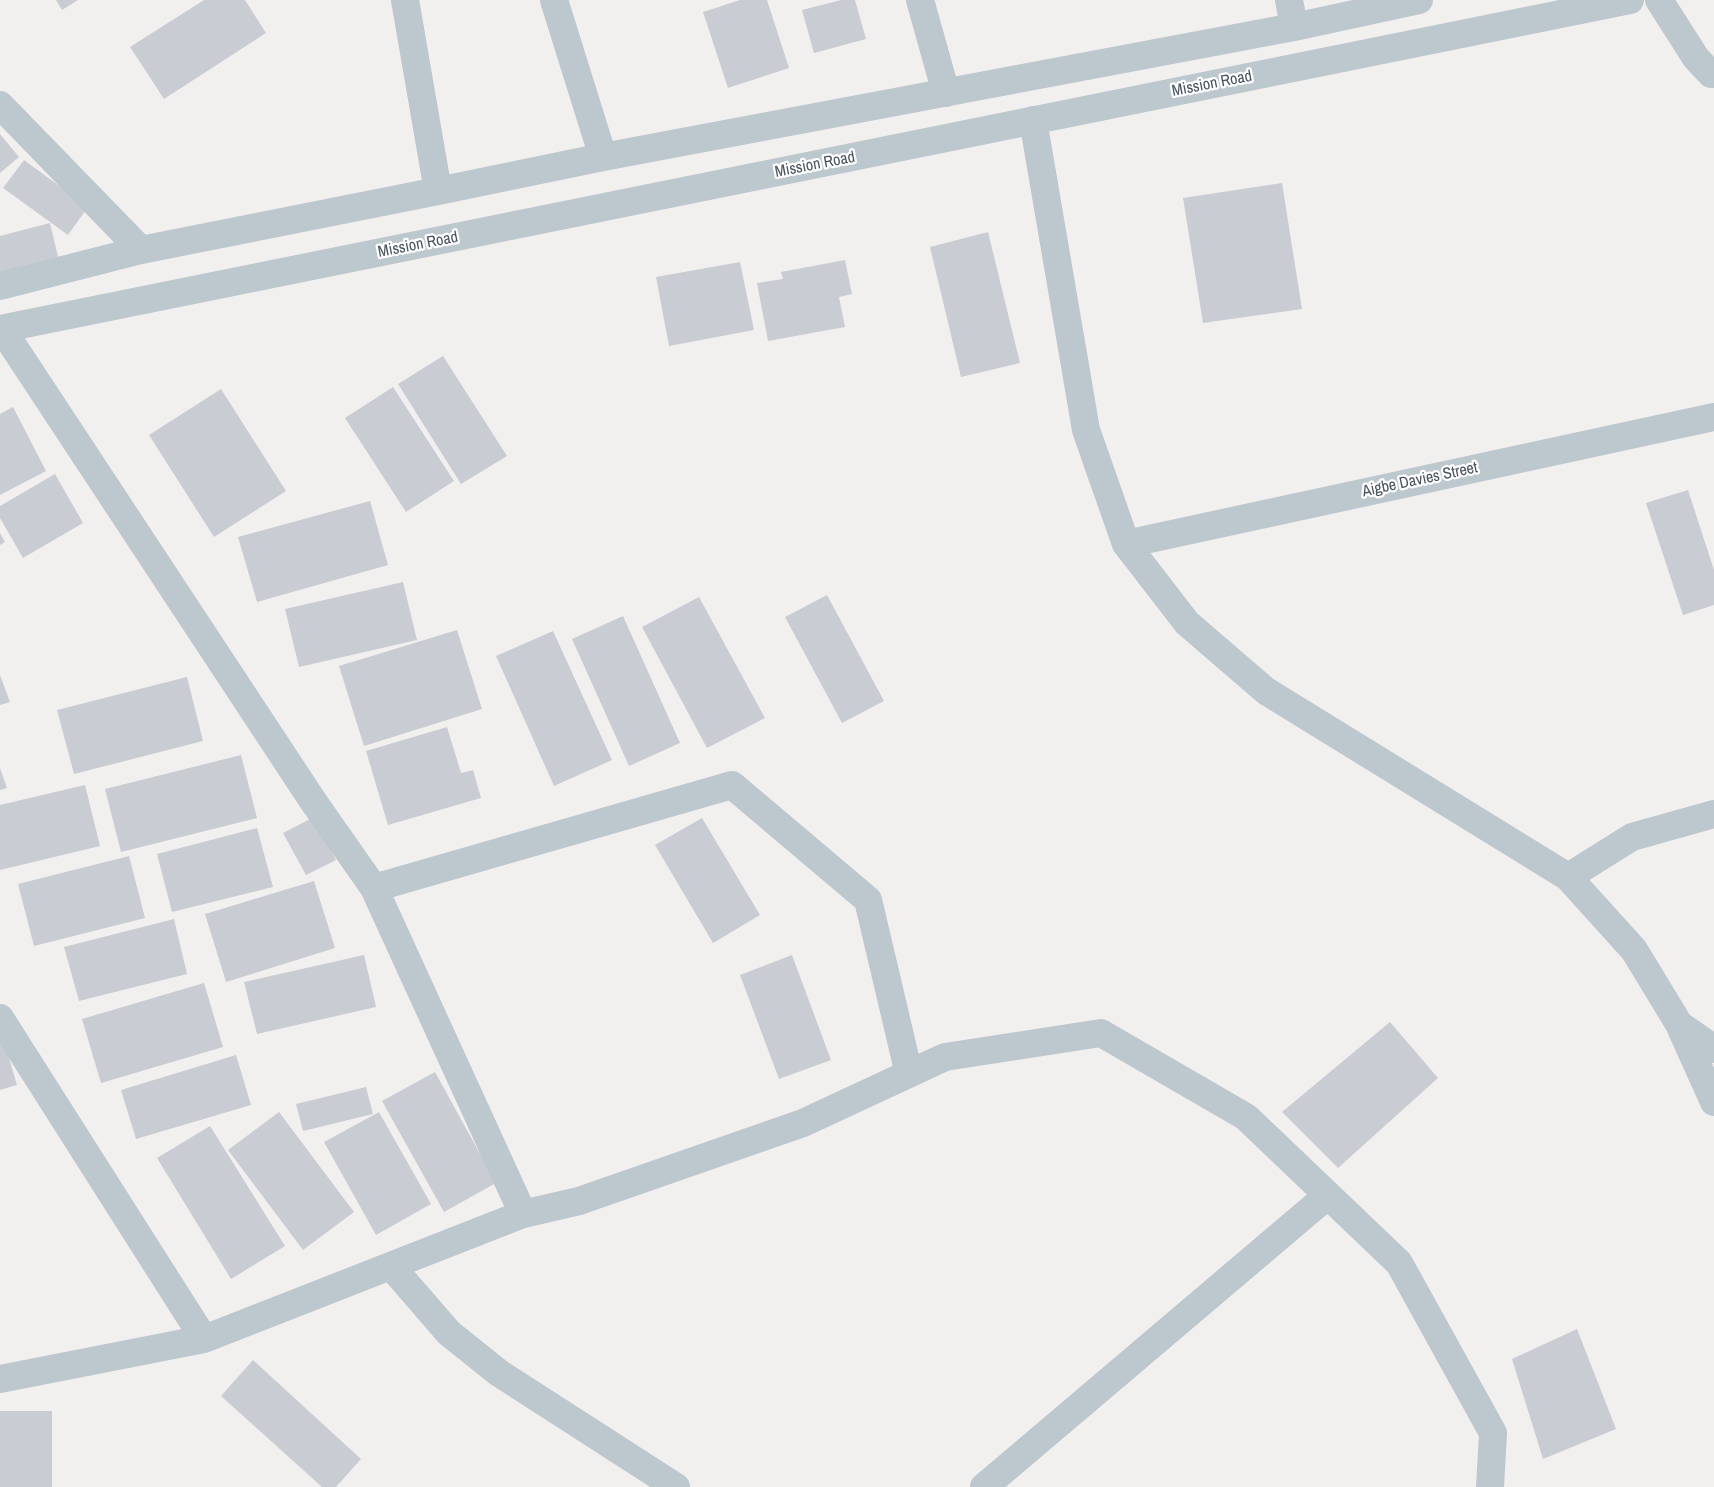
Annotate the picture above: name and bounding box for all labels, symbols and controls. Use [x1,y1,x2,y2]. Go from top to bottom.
street label: Mission Road [1170,67,1254,101]
street label: Mission Road [773,148,857,182]
street label: Mission Road [376,228,460,262]
street label: Aigbe Davies Street [1361,458,1479,502]

